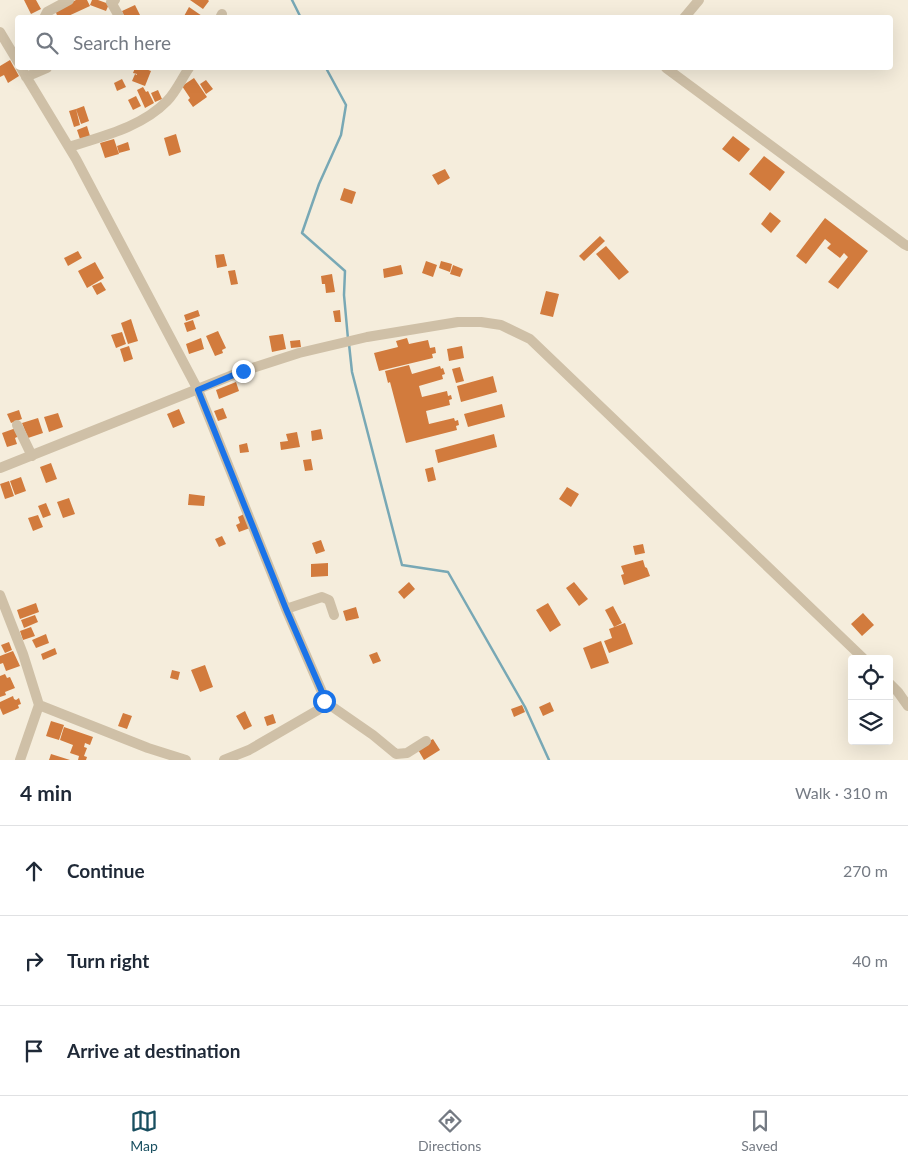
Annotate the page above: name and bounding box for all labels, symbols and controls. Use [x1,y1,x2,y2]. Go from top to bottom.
search box [15,15,893,70]
icon: search [33,29,61,57]
text: Search here [73,31,171,54]
route end [232,360,255,383]
map controls [848,655,893,745]
button: locate [848,655,893,700]
route start [313,690,336,713]
button: layers [848,700,893,745]
text: 4 min [20,780,72,805]
text: Walk · 310 m [795,783,888,802]
icon: ahead [20,857,48,885]
text: Continue [67,859,145,882]
text: 270 m [843,861,888,880]
icon: right [20,947,48,975]
text: Turn right [67,949,149,972]
text: 40 m [852,951,888,970]
icon: arrive [20,1037,48,1065]
text: Arrive at destination [67,1039,240,1062]
tab: Map [130,1107,158,1154]
tab: Directions [418,1107,481,1154]
tab: Saved [741,1107,778,1154]

